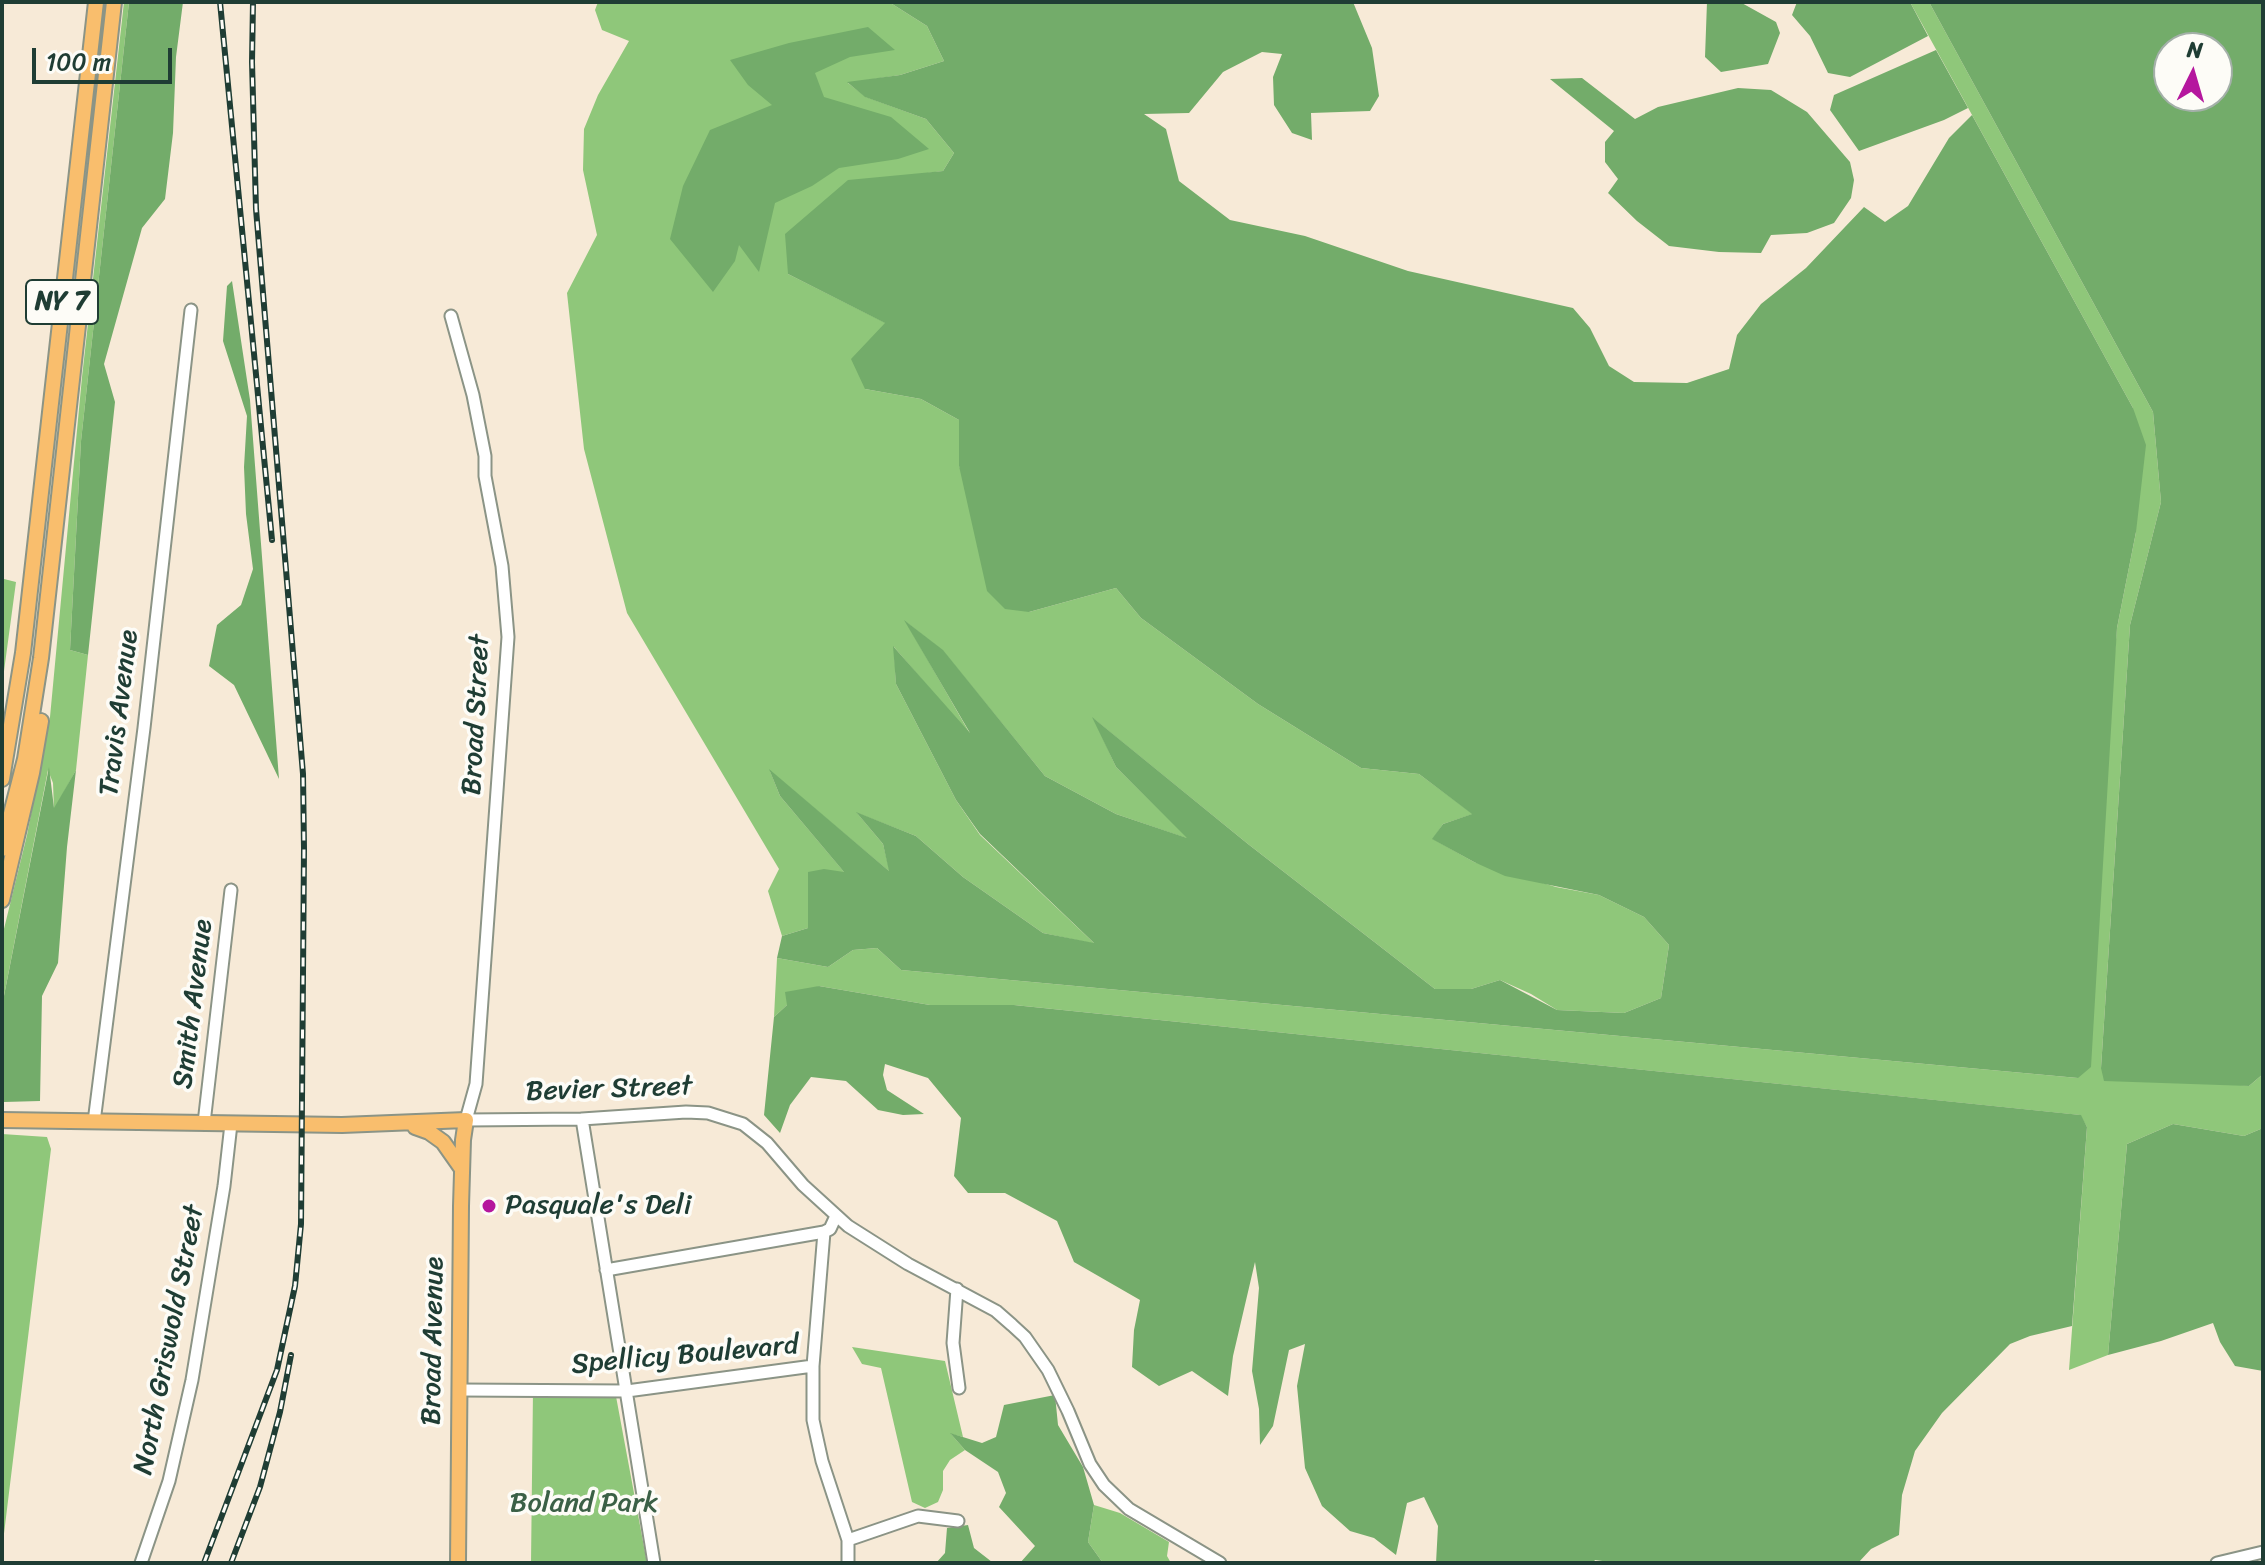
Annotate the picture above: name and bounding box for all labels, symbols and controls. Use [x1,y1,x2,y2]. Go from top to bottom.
text: N [2186,29,2204,70]
scale bar [36,32,176,82]
north arrow [2153,32,2233,112]
text: 100 m [46,41,111,83]
road number: NY 7 [26,280,98,324]
street label: Travis Avenue [93,628,147,798]
street label: Broad Street [456,634,498,796]
street label: Smith Avenue [167,917,221,1091]
street label: Bevier Street [525,1070,693,1110]
place label: Pasquale's Deli [505,1189,692,1223]
marker: Pasquale's Deli [480,1197,498,1215]
street label: North Griswold Street [127,1202,213,1478]
street label: Broad Avenue [416,1256,452,1426]
street label: Spellicy Boulevard [570,1329,800,1383]
park label: Boland Park [510,1487,658,1521]

